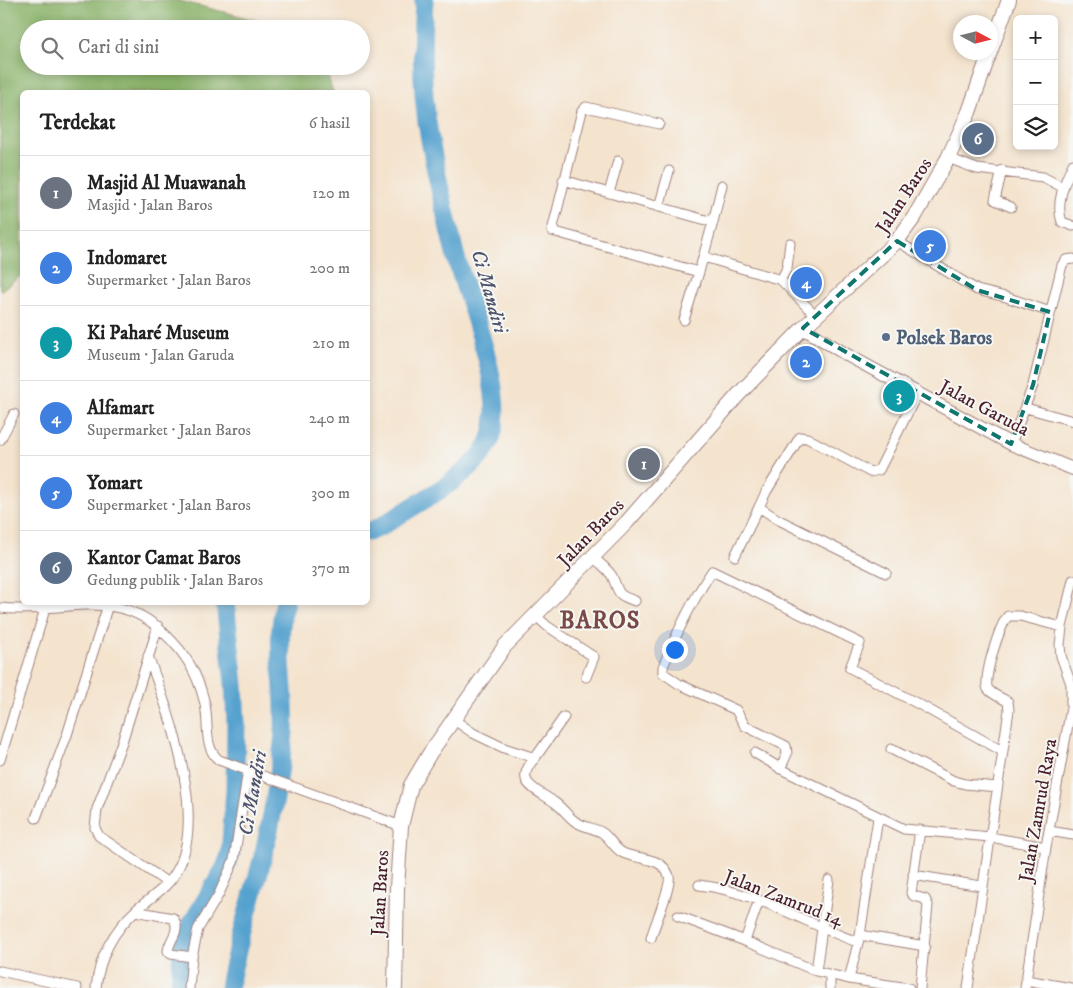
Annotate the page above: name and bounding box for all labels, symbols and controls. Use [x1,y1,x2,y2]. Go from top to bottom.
north arrow [953,15,998,60]
map controls [1013,15,1058,150]
button: + [1013,15,1058,60]
search box [20,20,370,75]
icon: search [38,34,66,62]
text: Cari di sini [78,36,159,59]
button: − [1013,60,1058,105]
button: layers [1013,105,1058,150]
text: Terdekat [40,110,115,136]
text: 6 hasil [309,113,350,133]
pin: 6 [962,120,994,158]
street label: Jalan Baros [870,154,937,240]
text: Masjid Al Muawanah [87,172,246,195]
text: 1 [53,183,59,203]
text: 120 m [312,183,350,203]
text: Masjid · Jalan Baros [87,195,213,215]
pin: 5 [914,227,946,265]
text: Indomaret [87,247,167,270]
water label: Ci Mandiri [465,247,513,338]
text: 2 [52,258,60,278]
text: 200 m [309,258,350,278]
pin: 4 [790,264,822,302]
text: Supermarket · Jalan Baros [87,270,251,290]
text: Ki Paharé Museum [87,322,229,345]
place label: Polsek Baros [896,327,993,350]
marker: Polsek Baros [880,331,892,343]
text: 3 [53,333,59,353]
text: 210 m [312,333,350,353]
pin: 2 [790,343,822,381]
text: Museum · Jalan Garuda [87,345,234,365]
street label: Jalan Garuda [934,374,1033,442]
pin: 3 [883,377,915,415]
text: Alfamart [87,397,154,420]
text: 4 [51,408,61,428]
text: 240 m [309,408,350,428]
text: Supermarket · Jalan Baros [87,420,251,440]
pin: 1 [628,445,660,483]
text: Yomart [87,472,143,495]
text: 5 [52,483,60,503]
text: 300 m [311,483,350,503]
street label: Jalan Baros [552,494,629,573]
text: Supermarket · Jalan Baros [87,495,251,515]
text: Kantor Camat Baros [87,547,241,570]
text: 6 [52,558,60,578]
text: 370 m [312,558,350,578]
text: Gedung publik · Jalan Baros [87,570,263,590]
district label: BAROS [560,606,640,636]
your location [662,637,688,663]
street label: Jalan Zamrud Raya [1014,737,1062,886]
water label: Ci Mandiri [234,747,274,838]
street label: Jalan Baros [367,850,394,939]
street label: Jalan Zamrud 14 [719,864,847,932]

